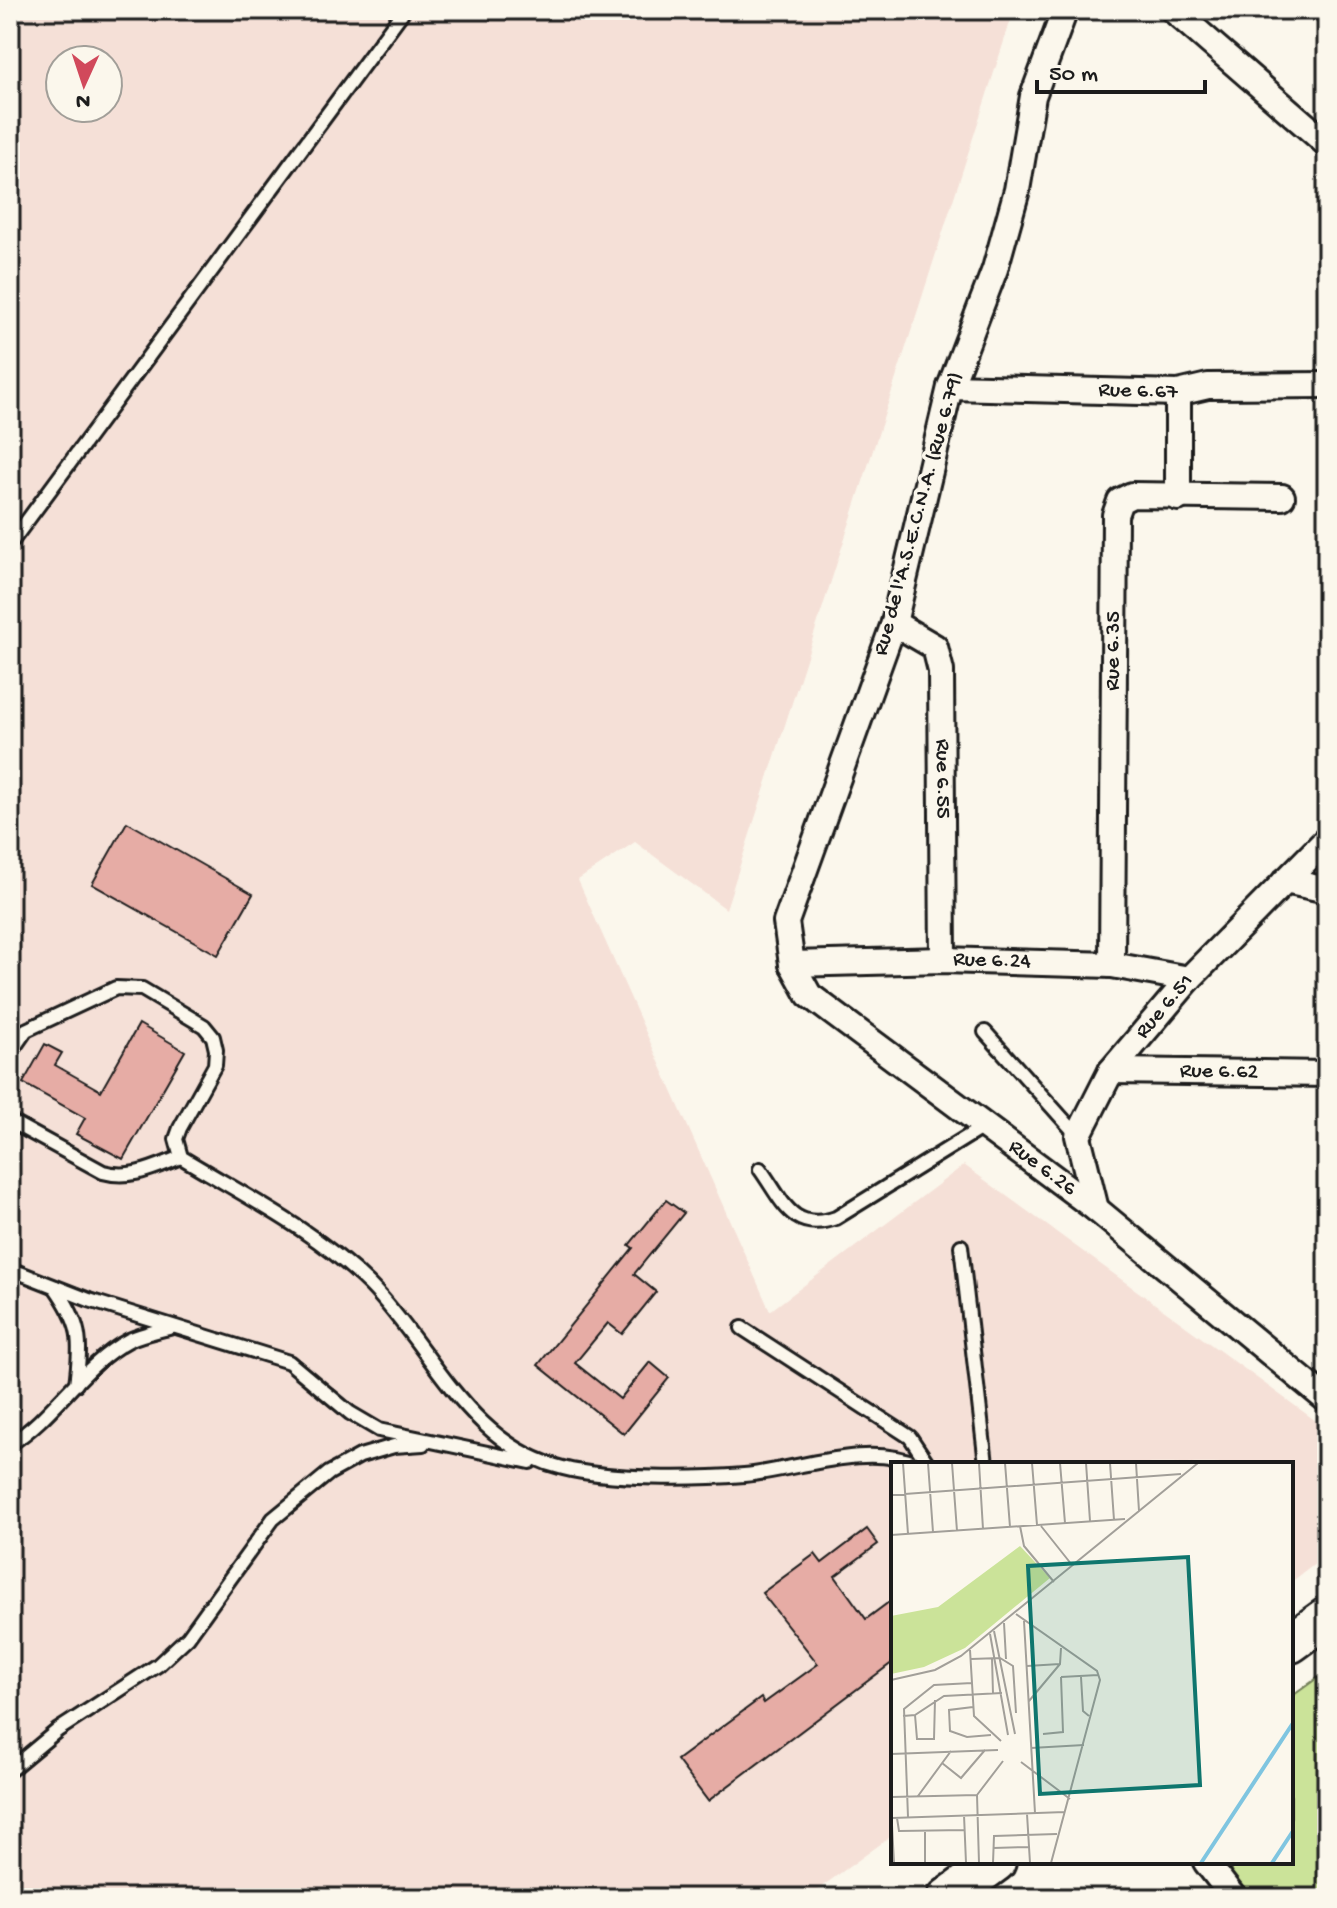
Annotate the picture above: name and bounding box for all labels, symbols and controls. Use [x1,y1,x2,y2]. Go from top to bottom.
north arrow [44,44,124,124]
scale bar [1037,44,1205,94]
text: 50 m [1049,61,1098,90]
text: N [75,87,91,113]
street label: Rue de l'A.S.E.C.N.A. (Rue 6.79) [869,369,969,659]
street label: Rue 6.67 [1098,378,1178,406]
street label: Rue 6.35 [1101,611,1127,691]
street label: Rue 6.55 [928,739,955,819]
street label: Rue 6.24 [953,947,1032,976]
street label: Rue 6.51 [1130,969,1200,1045]
street label: Rue 6.62 [1180,1059,1259,1086]
street label: Rue 6.26 [1003,1135,1082,1203]
inset map [891,1462,1293,1864]

